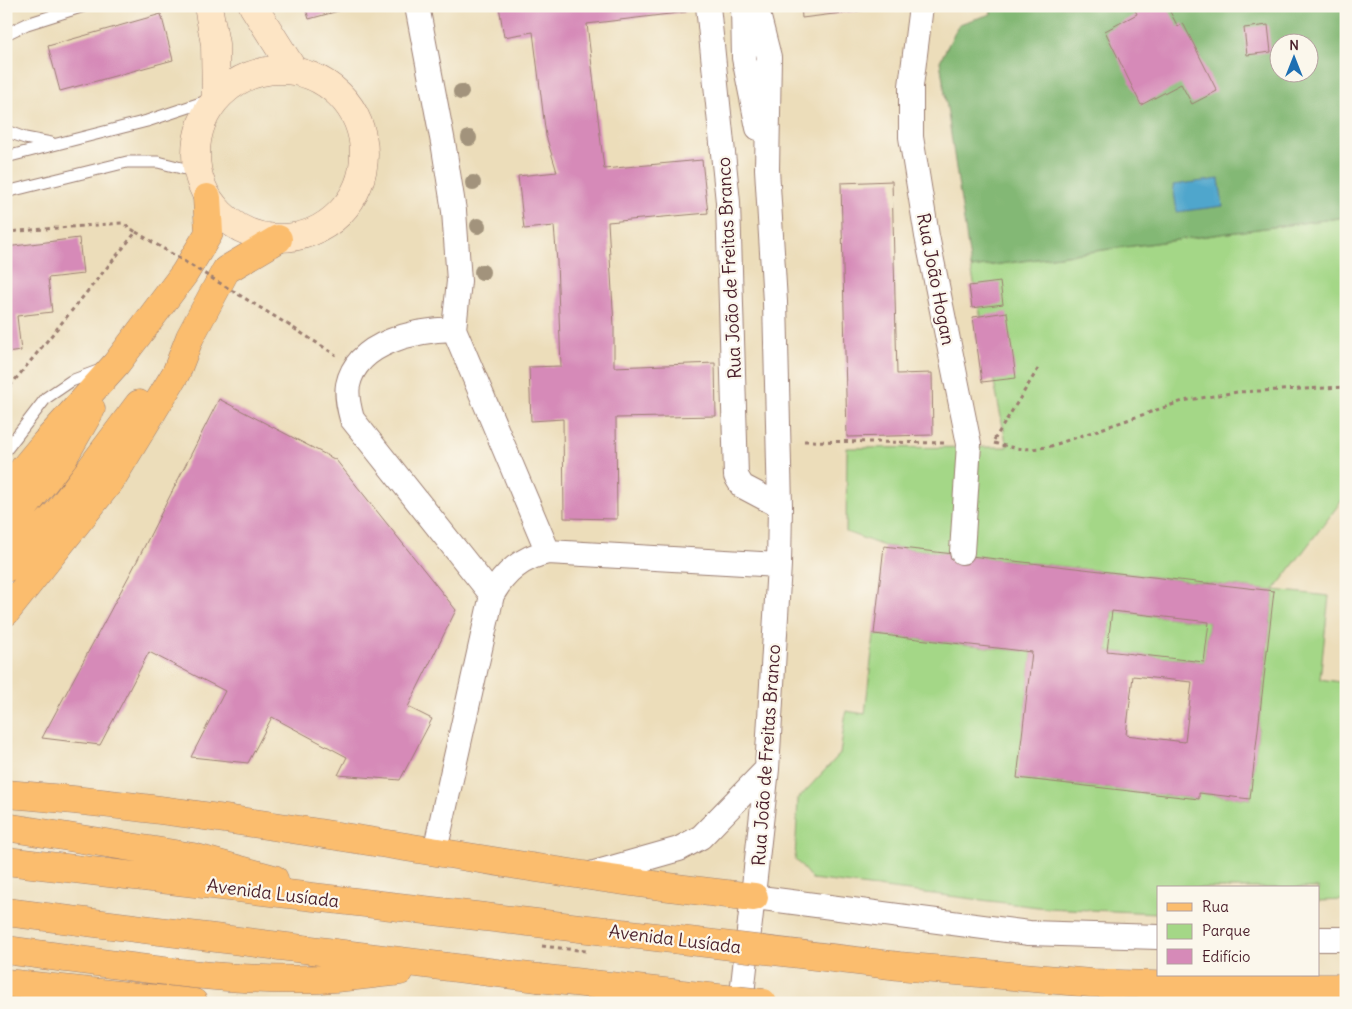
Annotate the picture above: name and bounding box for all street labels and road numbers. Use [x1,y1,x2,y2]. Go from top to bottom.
street label: Rua João de Freitas Branco [712,156,746,380]
street label: Rua João Hogan [912,211,960,347]
street label: Rua João de Freitas Branco [747,643,785,867]
street label: Avenida Lusíada [206,873,340,913]
street label: Avenida Lusíada [608,919,742,959]

